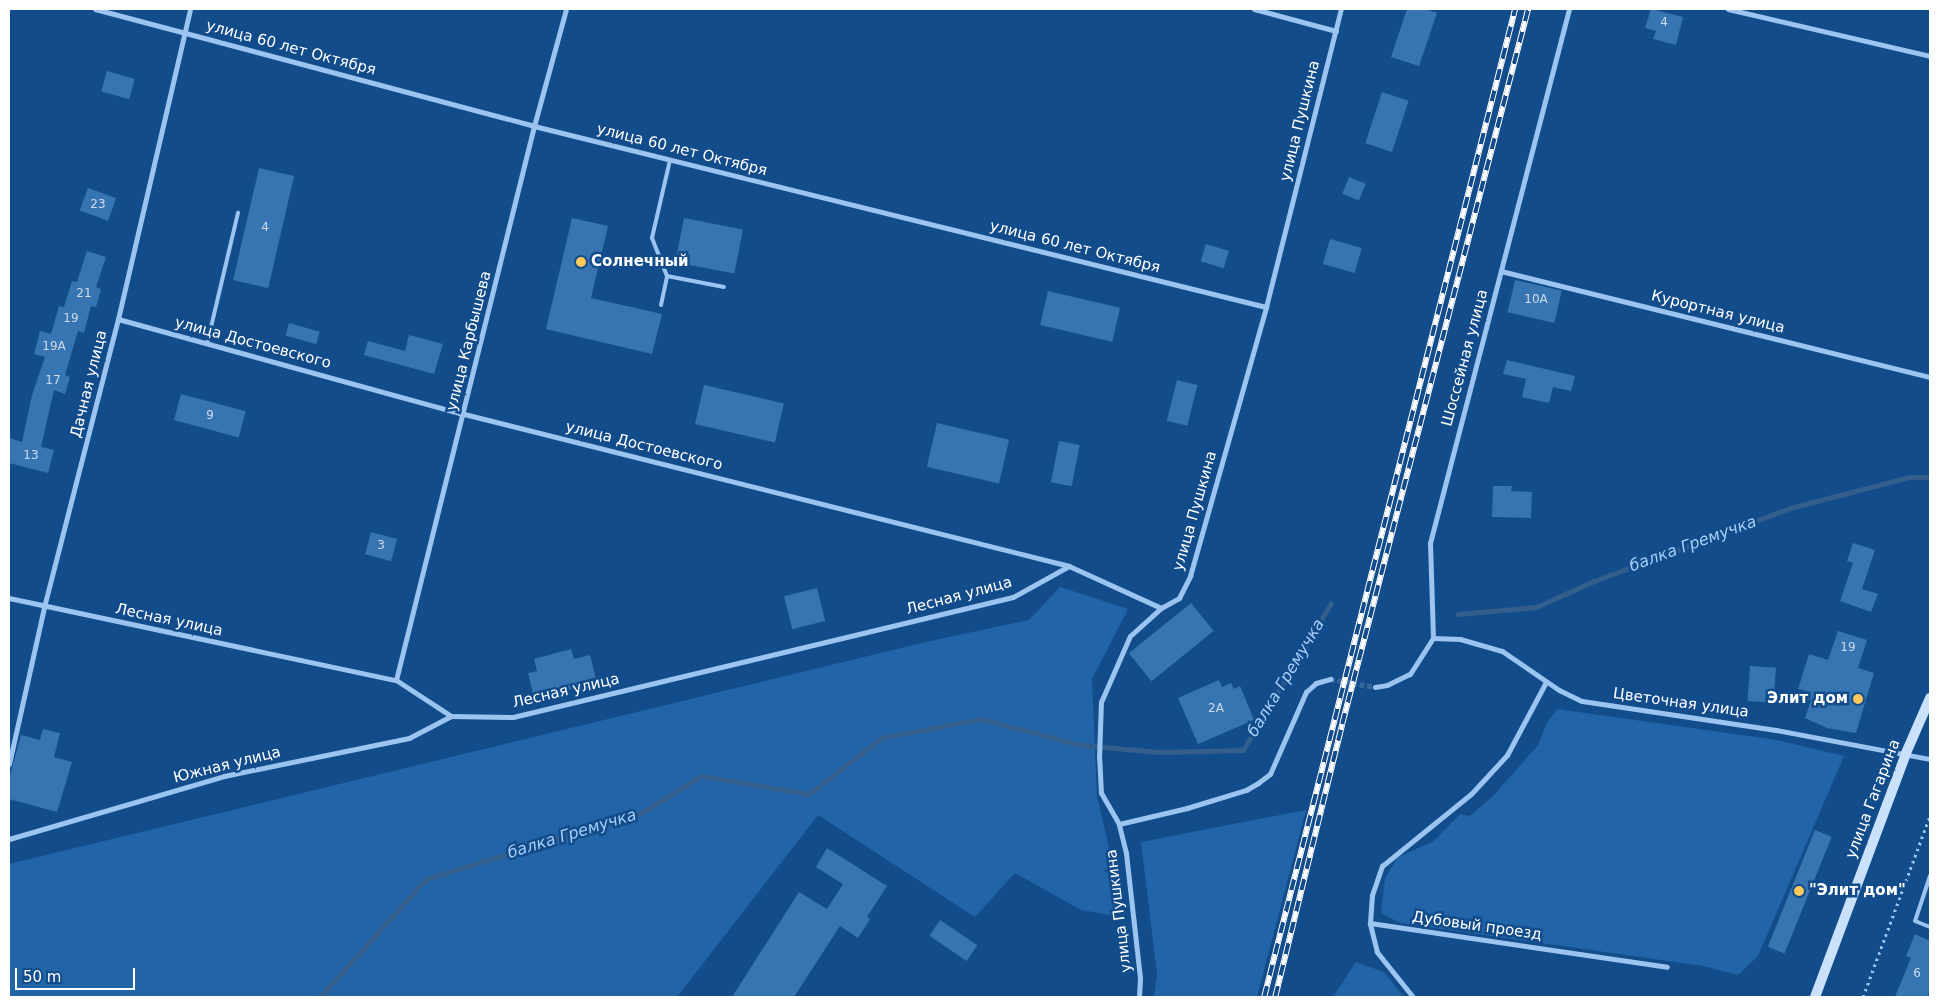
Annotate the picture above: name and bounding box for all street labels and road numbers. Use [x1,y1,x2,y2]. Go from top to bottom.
street label: улица 60 лет Октября [204,17,378,79]
street label: улица Пушкина [1276,59,1324,183]
street label: улица 60 лет Октября [595,120,769,180]
street label: улица 60 лет Октября [988,217,1162,277]
street label: улица Карбышева [443,269,495,413]
street label: Курортная улица [1649,287,1787,337]
street label: Шоссейная улица [1438,288,1492,428]
street label: улица Достоевского [173,313,333,373]
street label: Дачная улица [67,328,111,440]
street label: улица Достоевского [564,418,724,474]
street label: улица Пушкина [1169,449,1221,573]
street label: Лесная улица [904,573,1014,619]
street label: Лесная улица [114,600,224,640]
street label: Лесная улица [511,670,621,712]
street label: Цветочная улица [1612,685,1750,721]
street label: улица Гагарина [1842,737,1904,861]
street label: Южная улица [171,743,283,787]
street label: улица Пушкина [1103,848,1135,974]
street label: Дубовый проезд [1411,908,1543,944]

